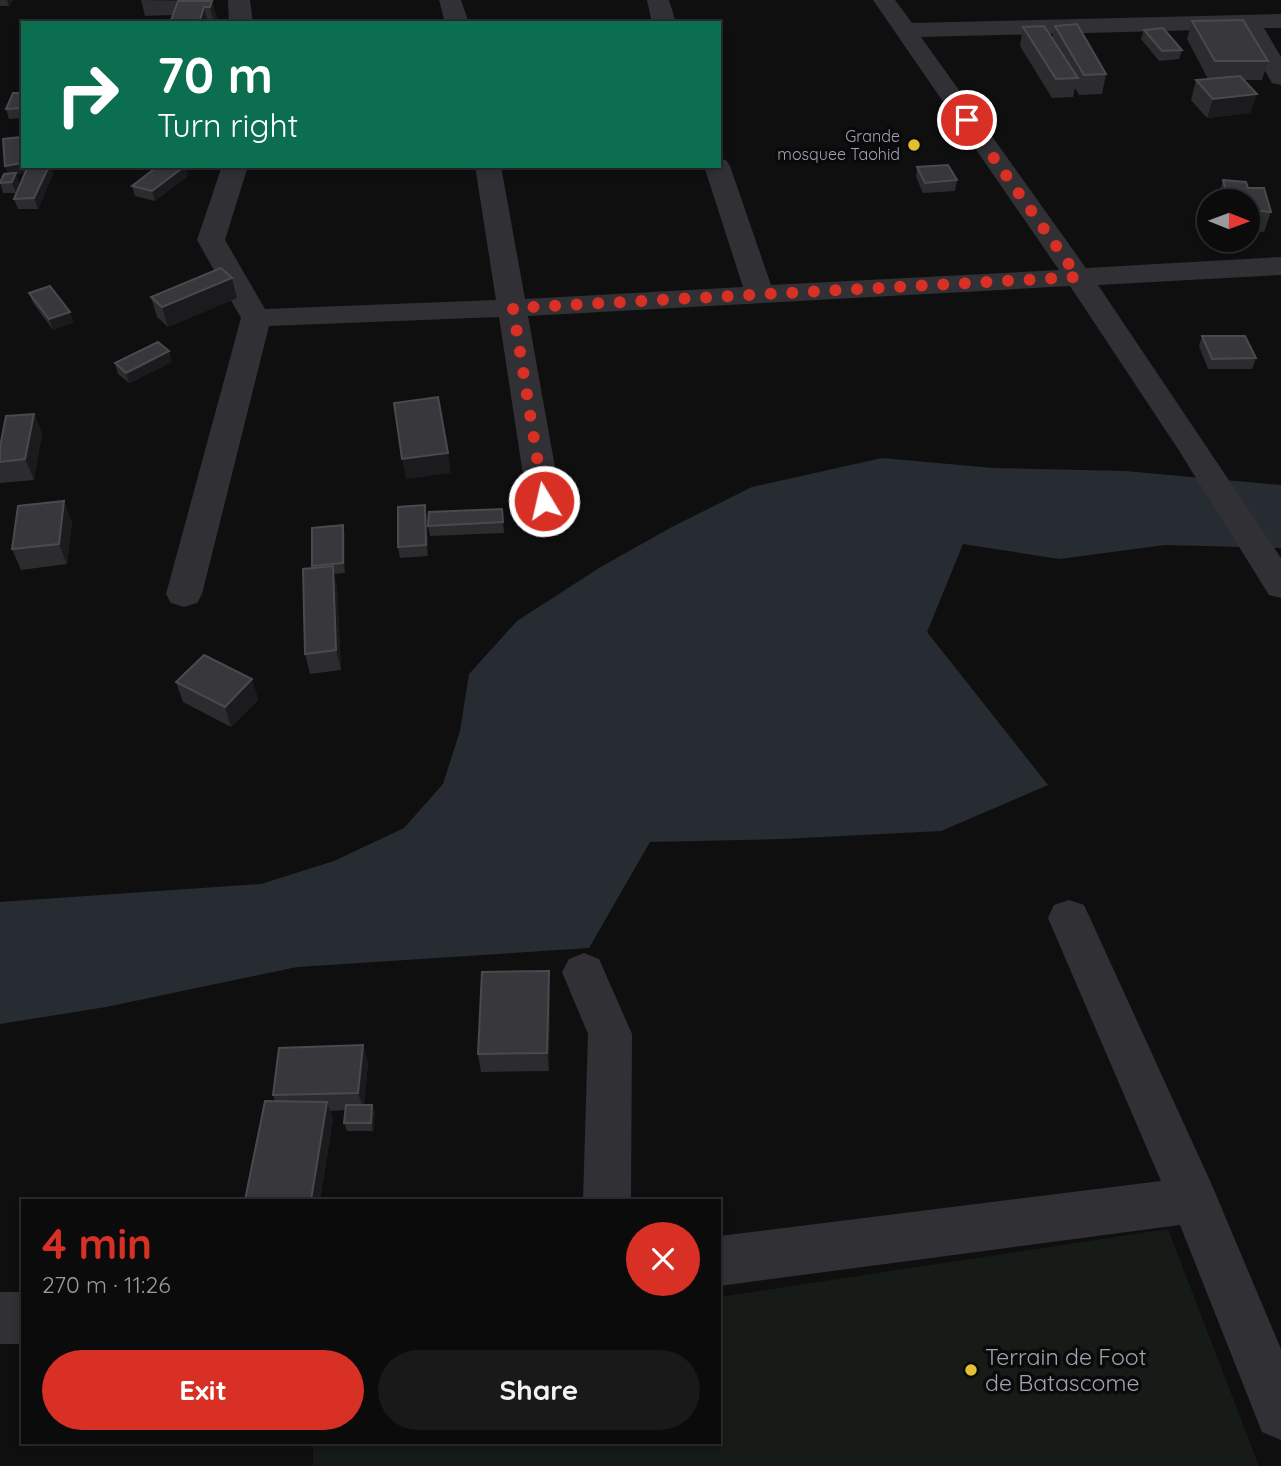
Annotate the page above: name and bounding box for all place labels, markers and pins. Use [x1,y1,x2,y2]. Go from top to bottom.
pin [937,90,997,150]
place label: Grande mosquee Taohid [777,126,900,164]
marker: Grande mosquee Taohid [906,137,922,153]
place label: Terrain de Foot de Batascome [985,1342,1147,1397]
marker: Terrain de Foot de Batascome [963,1362,979,1378]

